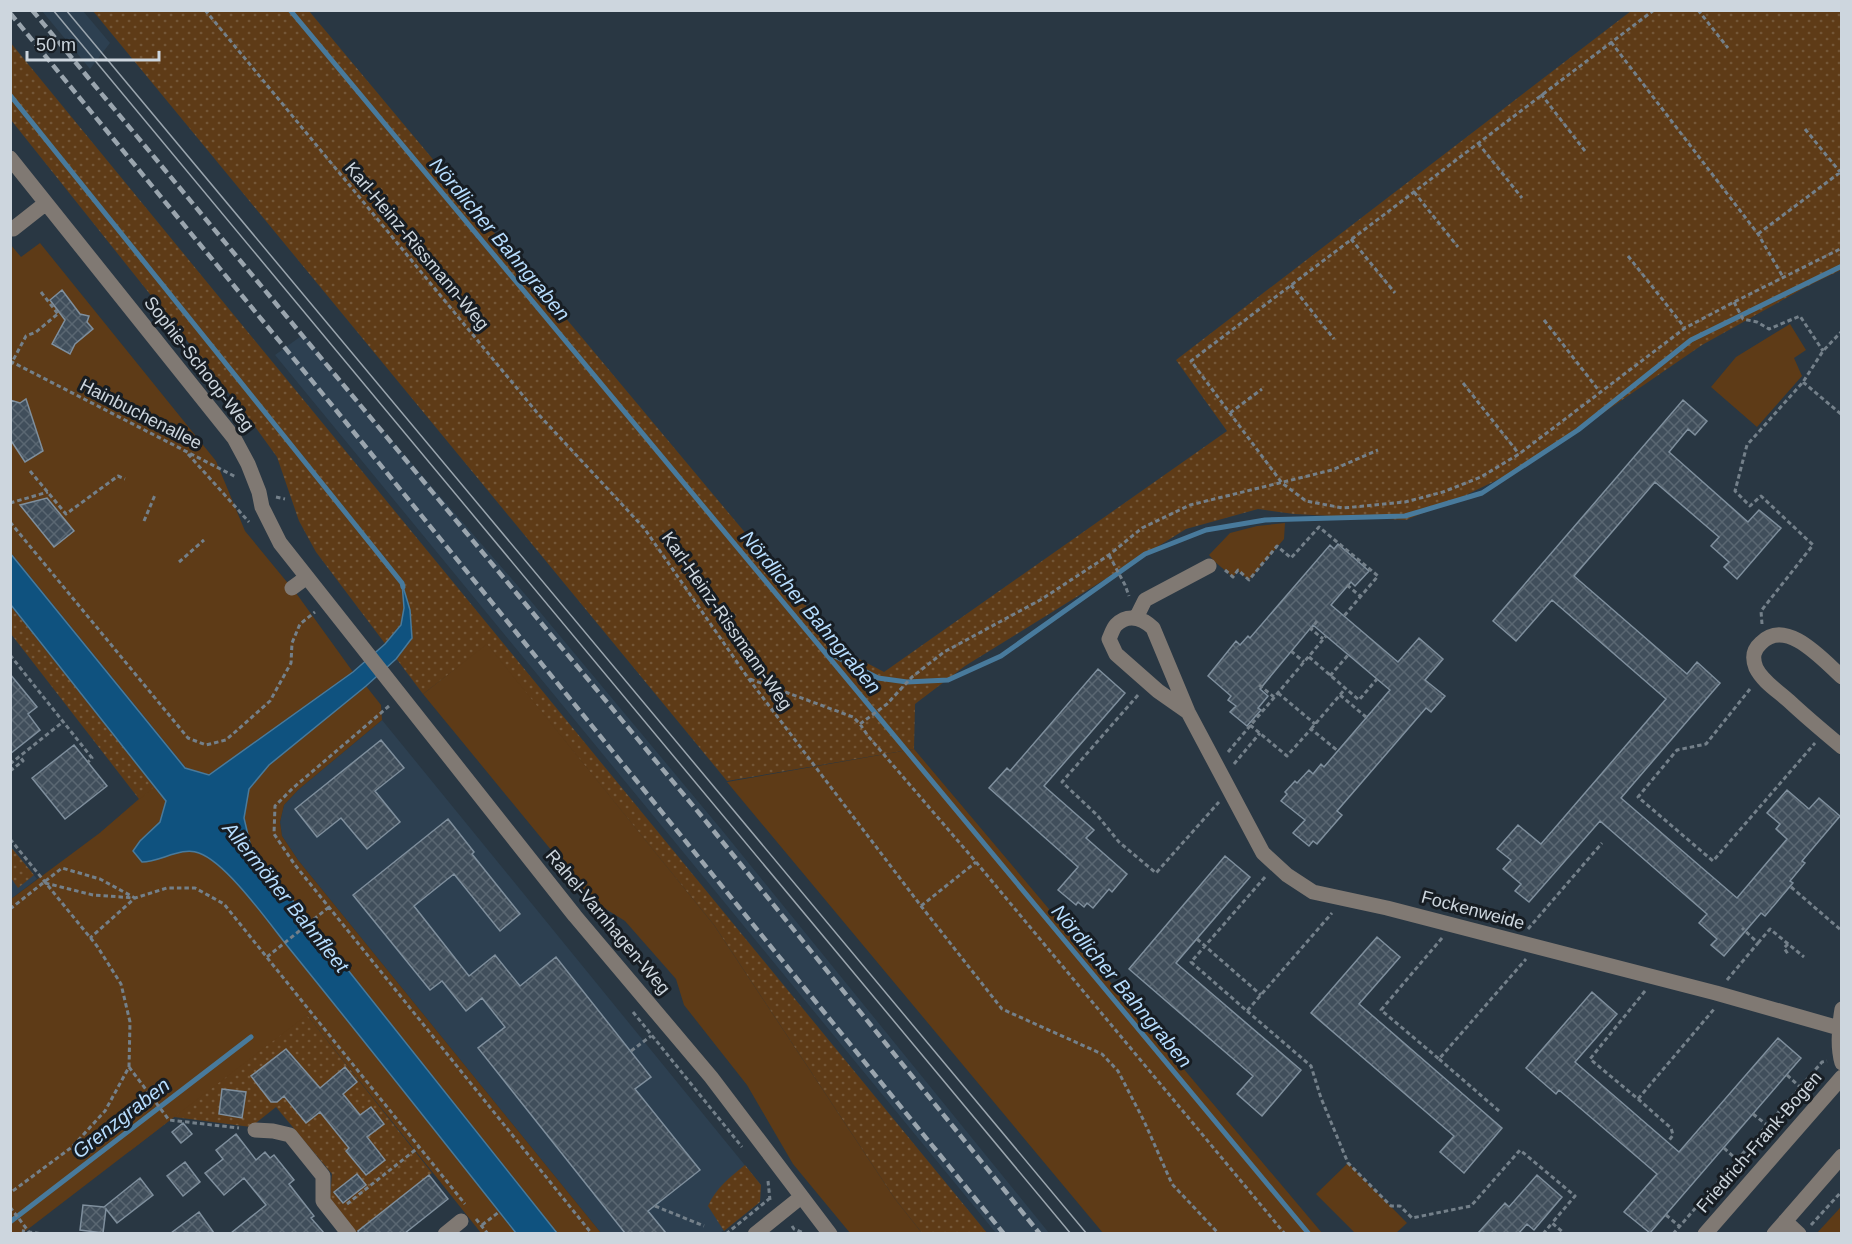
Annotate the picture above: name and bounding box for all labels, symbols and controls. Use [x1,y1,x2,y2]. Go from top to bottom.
scale bar [27,24,159,62]
text: 50 m [36,35,76,55]
water label: Nördlicher Bahngraben [425,153,575,325]
street label: Karl-Heinz-Rissmann-Weg [341,158,493,334]
street label: Sophie-Schoop-Weg [140,293,258,435]
street label: Hainbuchenallee [77,375,205,453]
water label: Nördlicher Bahngraben [736,526,886,698]
street label: Karl-Heinz-Rissmann-Weg [658,528,796,714]
water label: Allermöher Bahnfleet [218,817,354,978]
street label: Rahel-Varnhagen-Weg [542,846,674,998]
street label: Fockenweide [1419,887,1527,933]
water label: Nördlicher Bahngraben [1047,900,1197,1072]
street label: Friedrich-Frank-Bogen [1692,1067,1826,1217]
water label: Grenzgraben [68,1073,174,1163]

